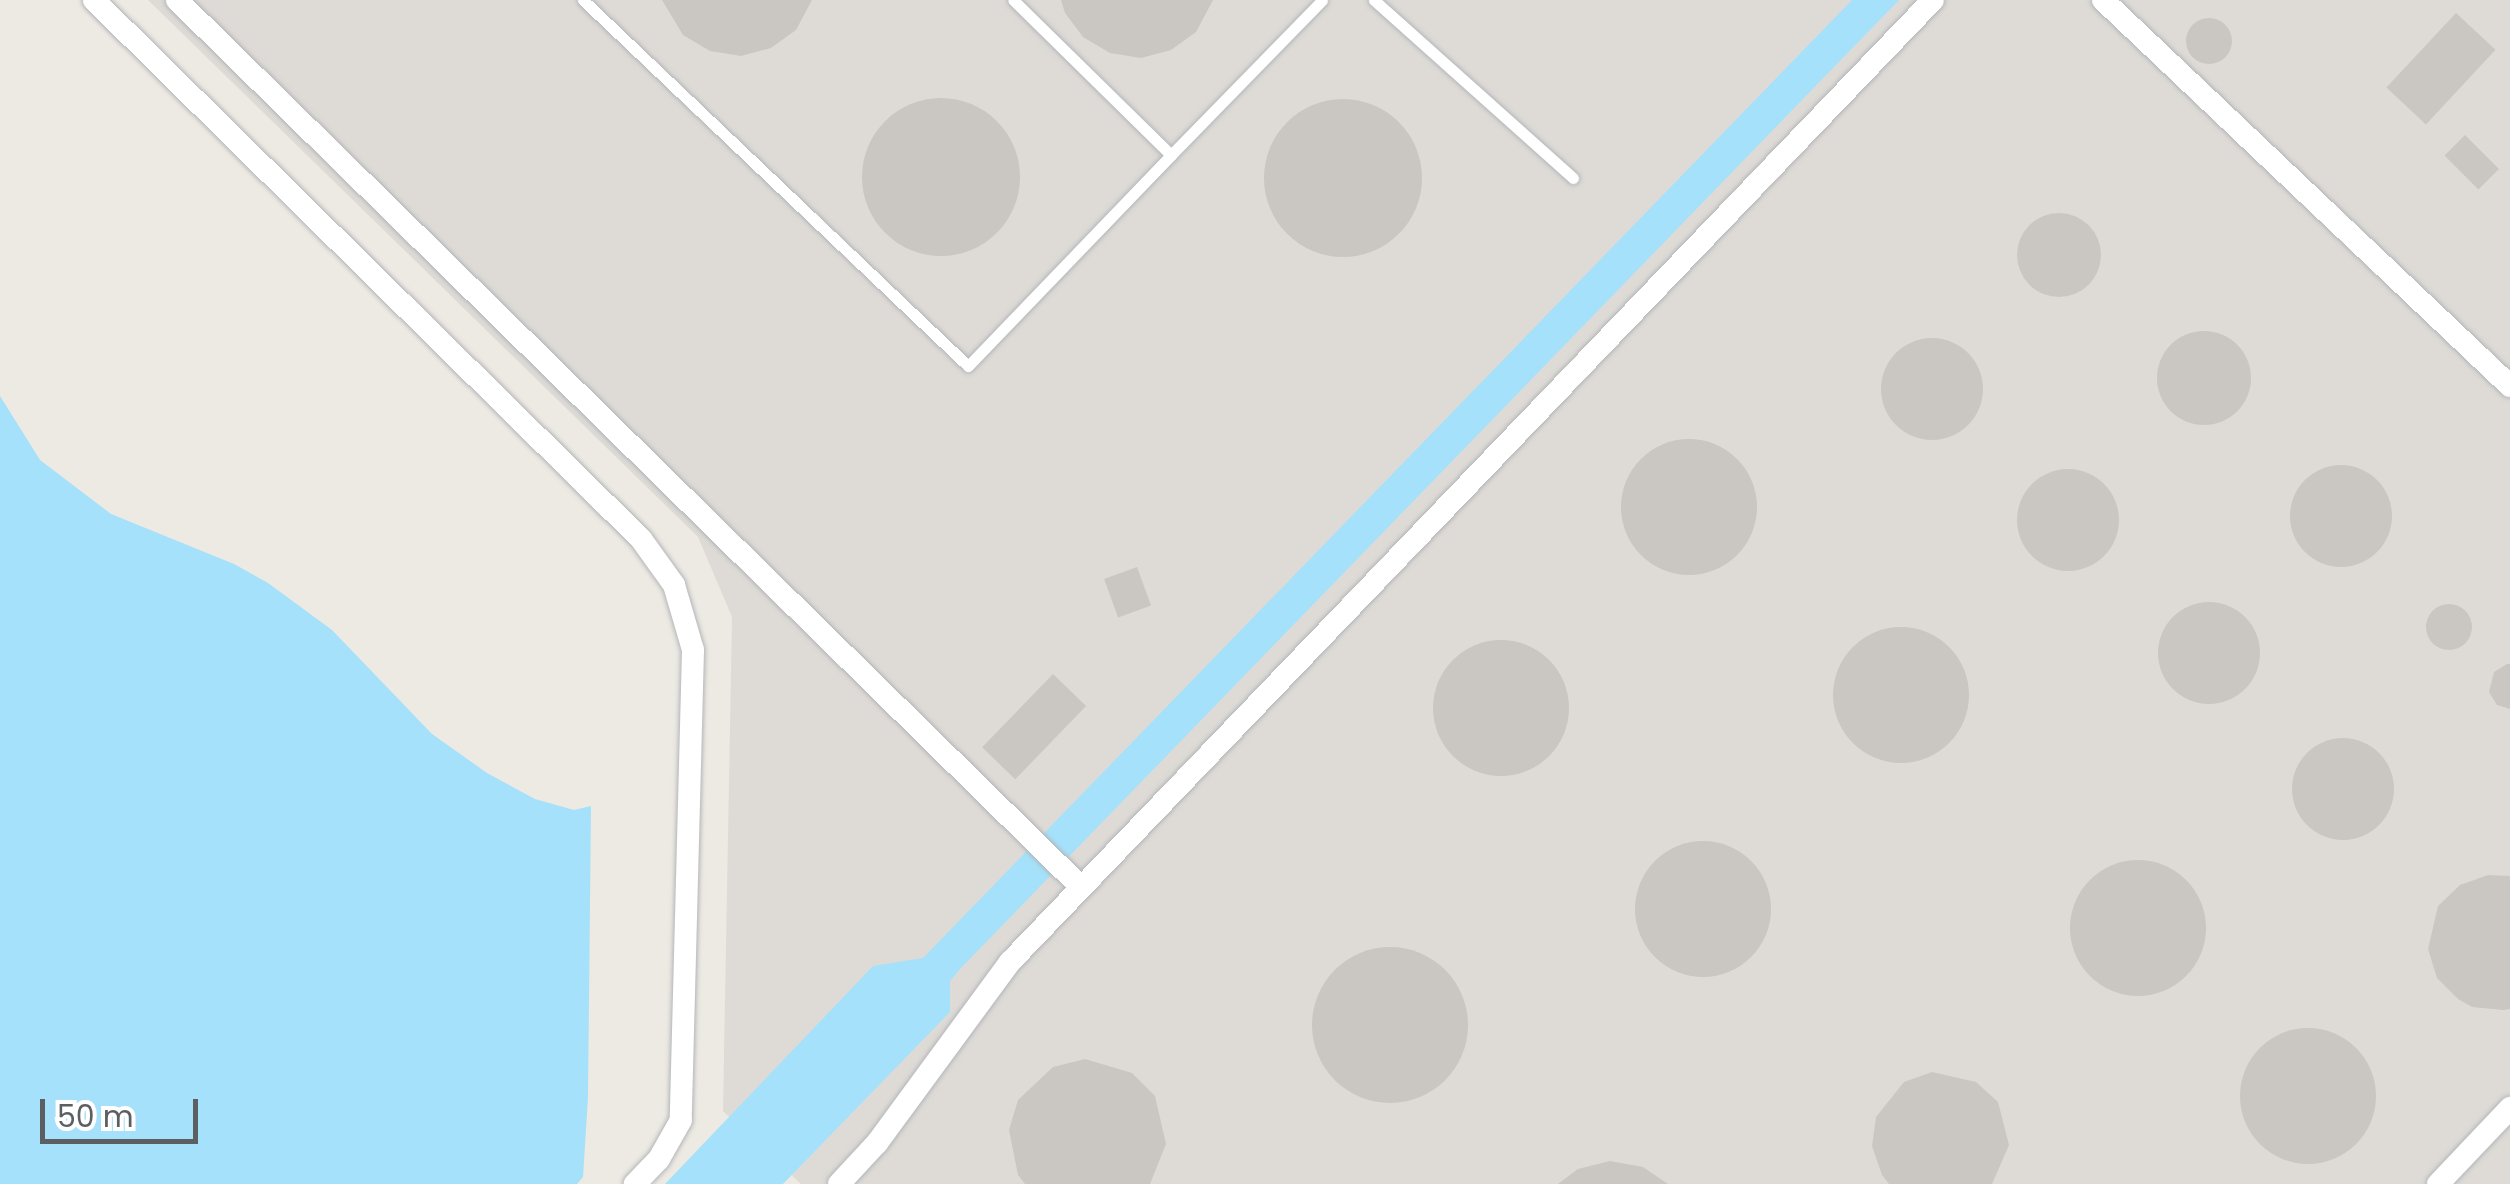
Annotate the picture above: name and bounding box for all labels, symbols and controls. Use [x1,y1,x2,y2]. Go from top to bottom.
scale bar [45,1079,202,1141]
text: 50 m [57,1095,134,1138]

